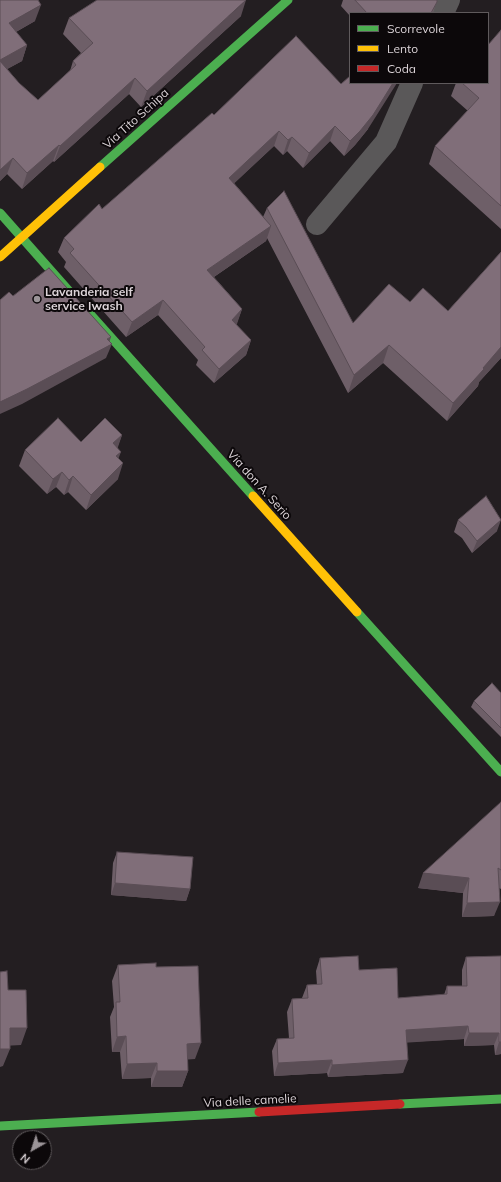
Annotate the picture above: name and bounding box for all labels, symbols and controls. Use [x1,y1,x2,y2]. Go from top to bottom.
legend [349,12,489,84]
text: Scorrevole [387,21,445,36]
text: Lento [387,41,418,56]
text: Coda [387,61,416,76]
street label: Via Tito Schipa [100,86,172,152]
place label: Lavanderia self service Iwash [45,285,133,313]
marker: Lavanderia self service Iwash [32,294,42,304]
street label: Via don A. Serio [224,447,294,523]
street label: Via delle camelie [203,1091,297,1111]
north arrow [12,1130,52,1170]
text: N [17,1150,33,1167]

